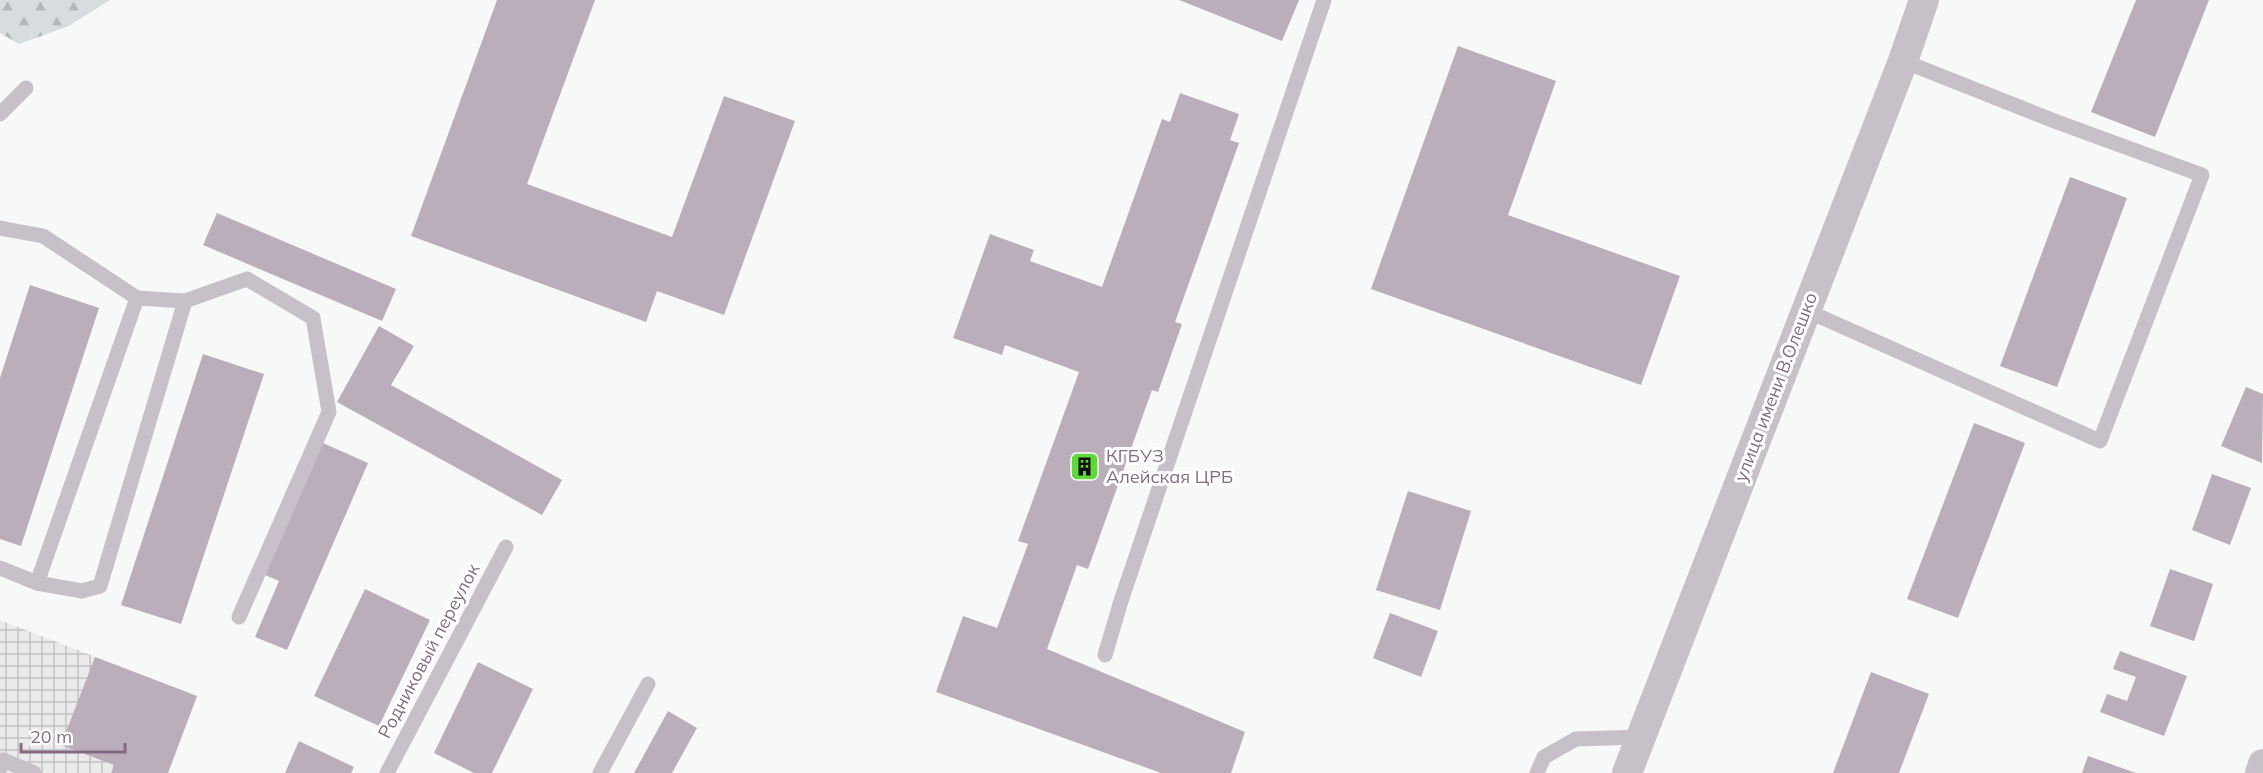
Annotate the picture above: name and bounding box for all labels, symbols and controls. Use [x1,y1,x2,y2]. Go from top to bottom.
street label: улица имени В.Олешко [1729,289,1822,485]
place label: КГБУЗ Алейская ЦРБ [1106,444,1233,488]
building icon: КГБУЗ Алейская ЦРБ [1069,450,1101,482]
street label: Родниковый переулок [373,559,485,742]
scale bar [21,716,124,754]
text: 20 m [30,725,72,748]

